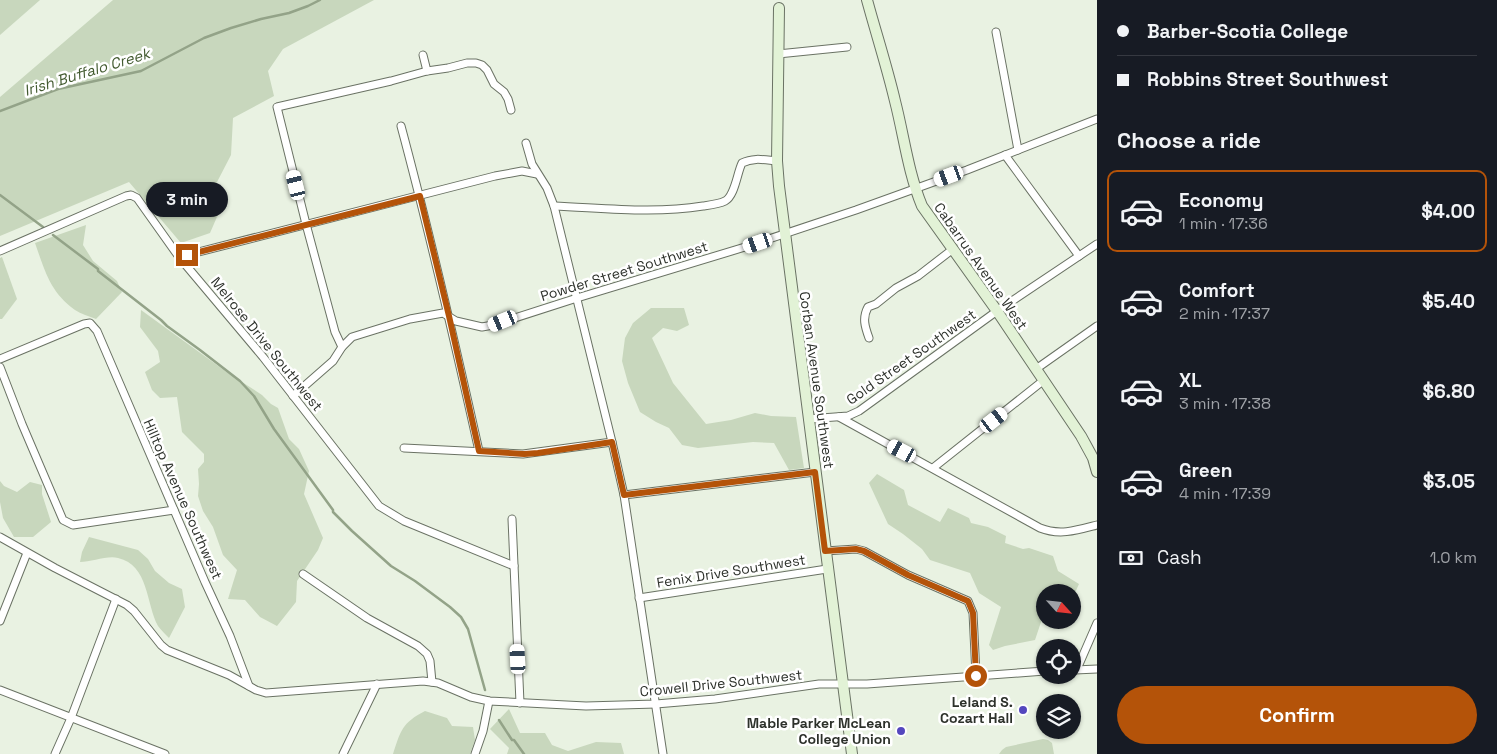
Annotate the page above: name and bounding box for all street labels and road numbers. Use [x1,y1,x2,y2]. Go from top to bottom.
street label: Cabarrus Avenue West [930,199,1032,333]
street label: Powder Street Southwest [538,237,710,305]
street label: Melrose Drive Southwest [207,273,327,415]
street label: Corban Avenue Southwest [796,290,838,470]
street label: Gold Street Southwest [843,305,979,409]
street label: Hilltop Avenue Southwest [139,416,227,582]
street label: Fenix Drive Southwest [655,550,807,592]
street label: Crowell Drive Southwest [639,666,803,700]

